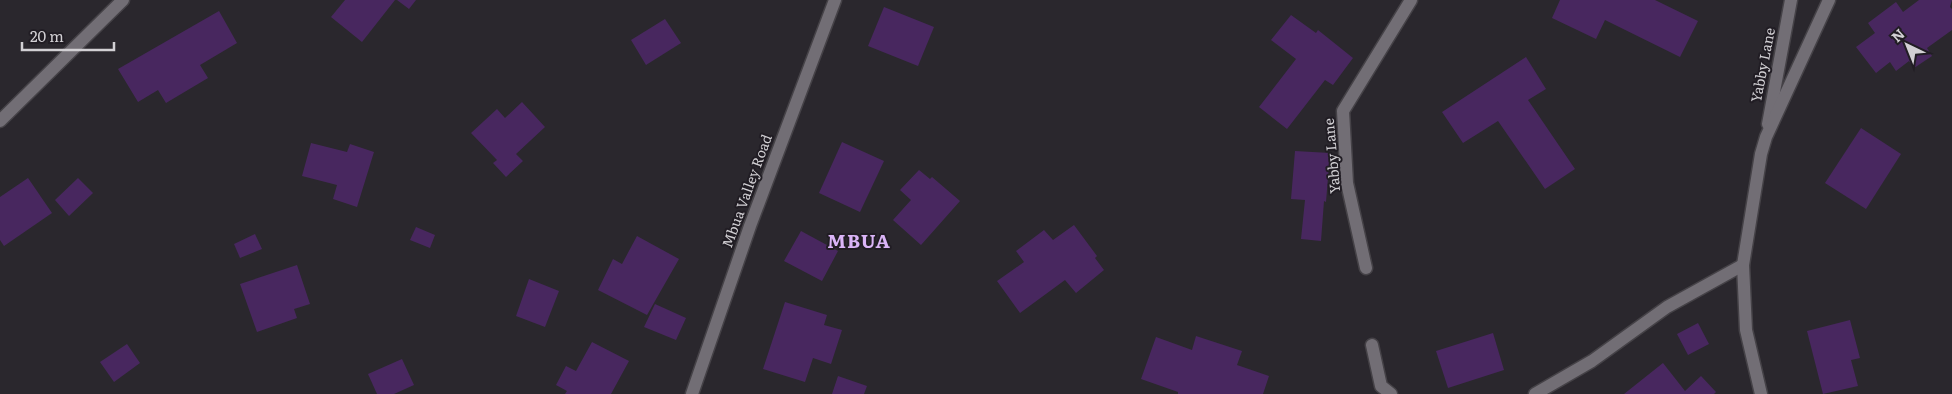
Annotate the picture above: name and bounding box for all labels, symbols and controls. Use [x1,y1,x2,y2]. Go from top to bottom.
scale bar [22,20,115,52]
north arrow [1882,20,1932,70]
text: N [1886,23,1909,46]
text: 20 m [30,24,64,47]
street label: Yabby Lane [1745,26,1779,104]
street label: Yabby Lane [1318,117,1344,195]
street label: Mbua Valley Road [716,131,776,250]
district label: MBUA [827,226,891,254]

